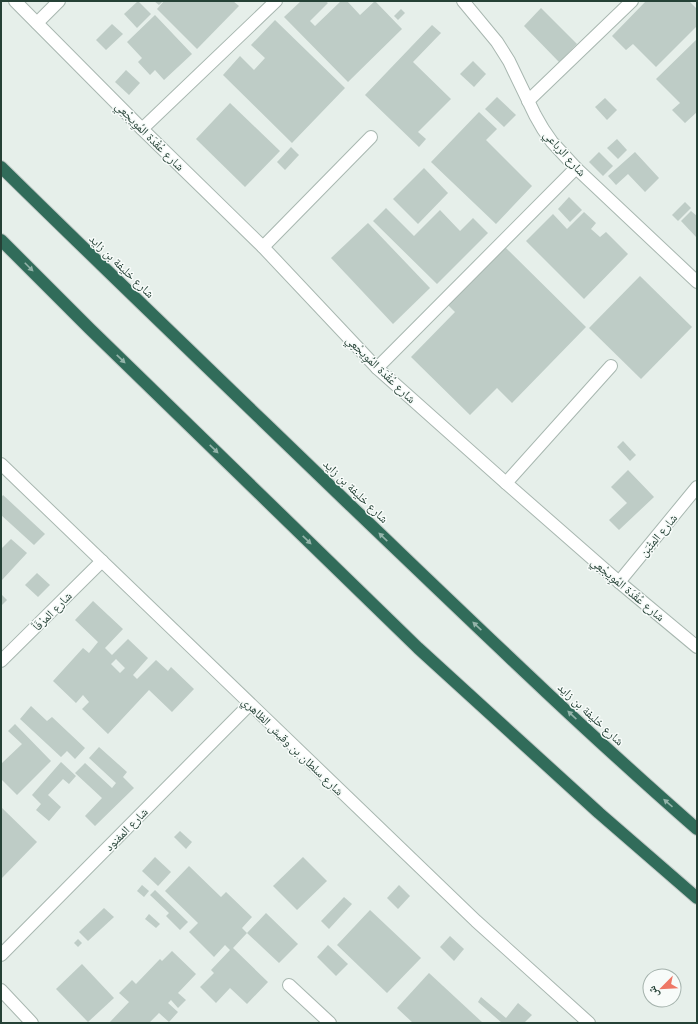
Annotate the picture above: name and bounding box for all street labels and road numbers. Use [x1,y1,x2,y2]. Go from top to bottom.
street label: شارع عُقْدَة المُوِيجْعِي [110,98,188,176]
street label: شارع الرباعي [538,127,590,181]
street label: شارع خليفة بن زايد [86,231,158,302]
street label: شارع عُقْدَة المُوِيجْعِي [341,332,419,408]
street label: شارع خليفة بن زايد [320,456,392,527]
street label: شارع المِثْبَن [636,511,681,560]
street label: شارع عُقْدَة المُوِيجْعِي [586,554,668,627]
street label: شارع المرْفَأ [29,588,75,635]
street label: شارع خليفة بن زايد [554,680,627,749]
street label: شارع سلطان بن وقيش الظاهري [237,693,347,801]
street label: شارع المفنود [101,804,152,854]

